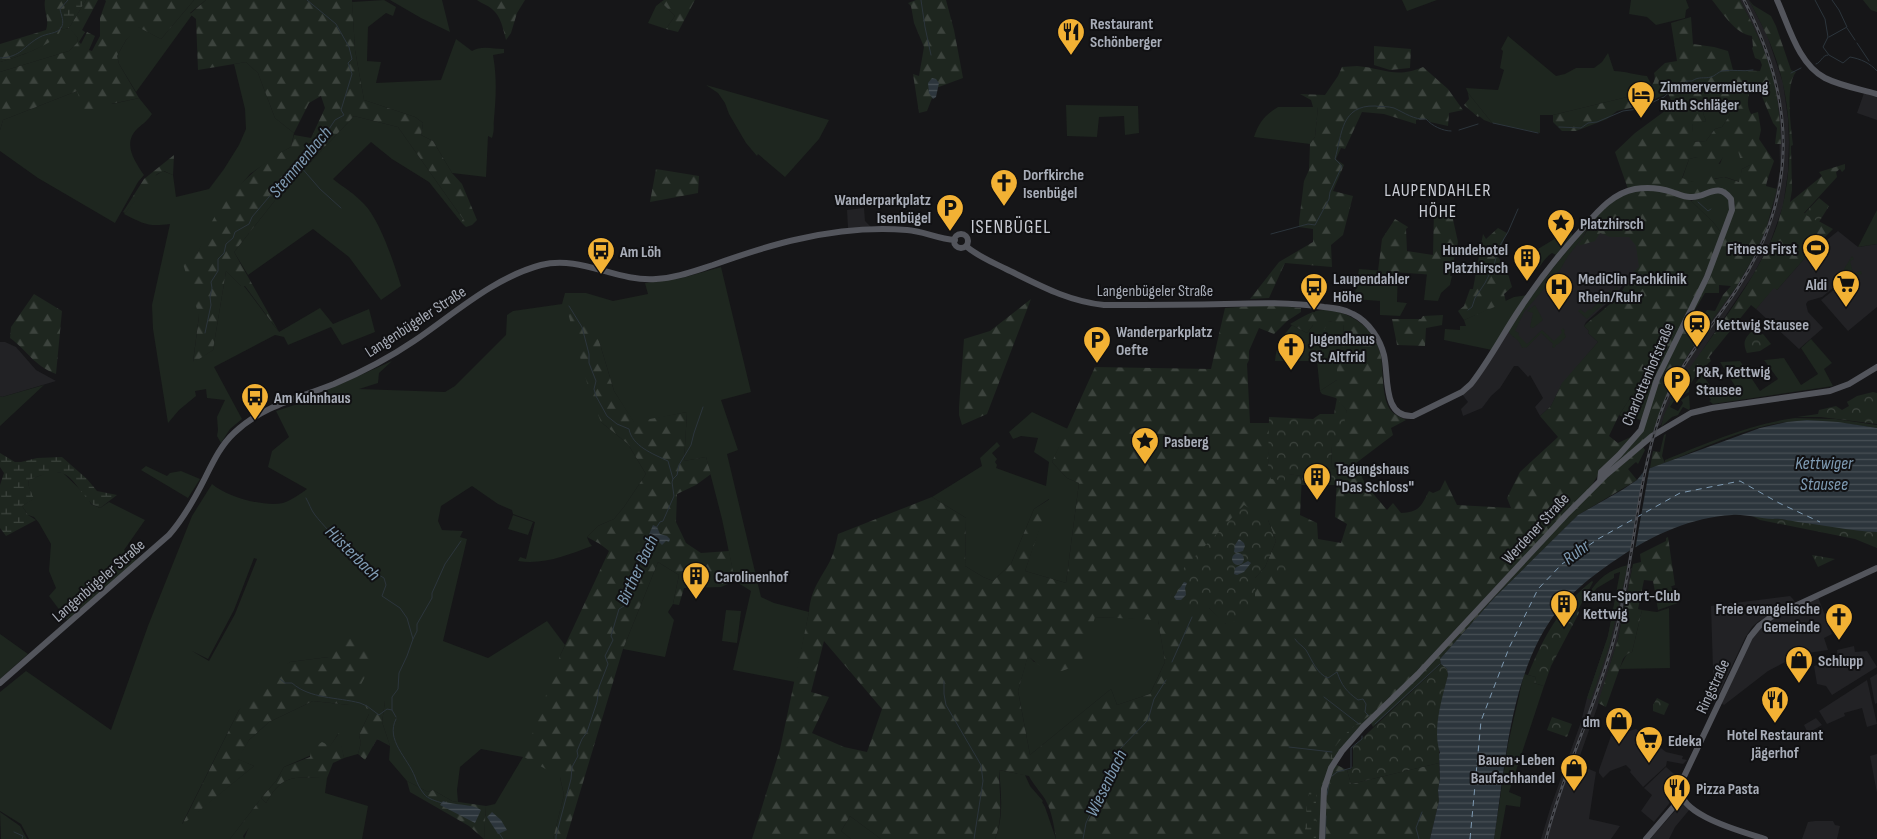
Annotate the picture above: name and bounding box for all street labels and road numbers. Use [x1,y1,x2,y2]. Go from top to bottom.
street label: Langenbügeler Straße [1097,282,1213,301]
street label: Langenbügeler Straße [362,283,470,362]
street label: Charlottenhofstraße [1618,320,1679,429]
street label: Werdener Straße [1499,490,1574,568]
street label: Langenbügeler Straße [49,536,149,627]
street label: Ringstraße [1693,656,1734,717]

